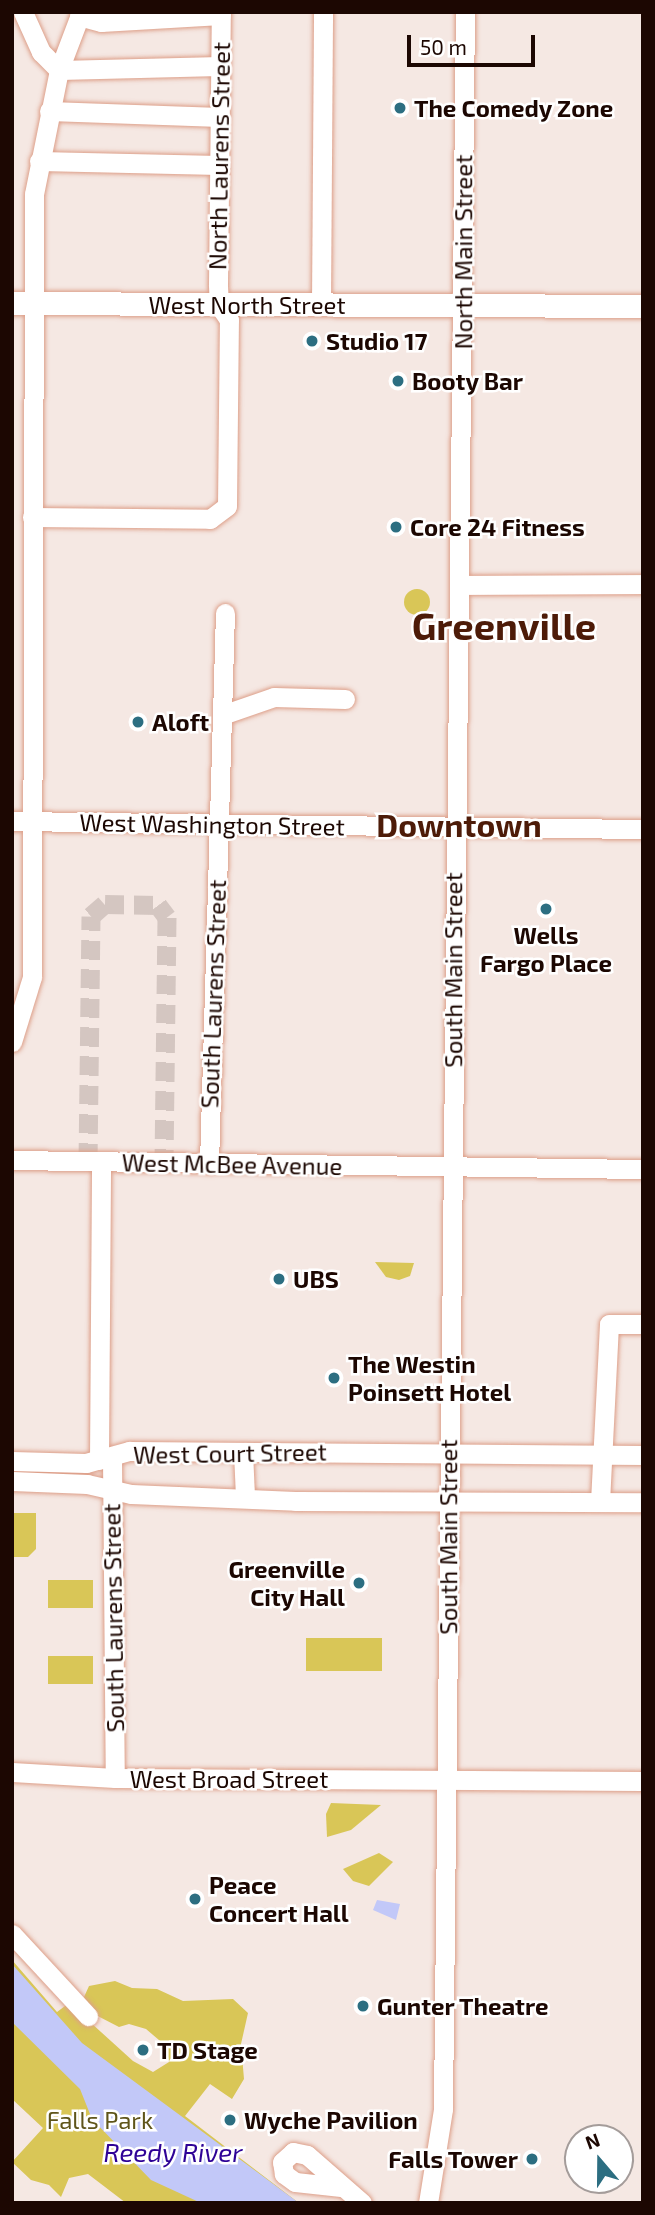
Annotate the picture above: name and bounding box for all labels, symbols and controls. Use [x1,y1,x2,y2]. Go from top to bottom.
scale bar [410,21,538,65]
text: 50 m [420,34,467,59]
street label: North Laurens Street [203,42,235,270]
place label: The Comedy Zone [414,94,614,122]
marker: The Comedy Zone [392,100,408,116]
street label: North Main Street [449,155,477,349]
street label: West North Street [148,291,346,319]
place label: Studio 17 [326,327,427,355]
marker: Studio 17 [304,333,320,349]
place label: Booty Bar [412,367,524,395]
marker: Booty Bar [390,373,406,389]
place label: Core 24 Fitness [410,513,585,541]
marker: Core 24 Fitness [388,519,404,535]
district label: Greenville [412,603,596,649]
place label: Aloft [152,708,209,736]
marker: Aloft [130,714,146,730]
district label: Downtown [376,805,542,843]
street label: West Washington Street [79,807,345,841]
street label: South Main Street [439,872,467,1068]
street label: South Laurens Street [195,879,231,1109]
marker: Wells Fargo Place [538,901,554,917]
place label: Wells Fargo Place [480,921,612,977]
street label: West McBee Avenue [121,1148,343,1180]
place label: UBS [293,1265,339,1293]
marker: UBS [271,1271,287,1287]
place label: The Westin Poinsett Hotel [348,1350,511,1406]
marker: The Westin Poinsett Hotel [326,1370,342,1386]
street label: West Court Street [133,1437,327,1469]
street label: South Main Street [434,1439,462,1635]
street label: South Laurens Street [97,1503,129,1733]
place label: Greenville City Hall [228,1555,345,1611]
marker: Greenville City Hall [351,1575,367,1591]
street label: West Broad Street [130,1765,328,1793]
place label: Peace Concert Hall [209,1871,349,1927]
marker: Peace Concert Hall [187,1891,203,1907]
place label: Gunter Theatre [377,1992,550,2020]
marker: Gunter Theatre [355,1998,371,2014]
place label: TD Stage [157,2036,258,2064]
marker: TD Stage [135,2042,151,2058]
park label: Falls Park [47,2106,153,2134]
place label: Wyche Pavilion [244,2106,418,2134]
marker: Wyche Pavilion [222,2112,238,2128]
north arrow [564,2124,634,2194]
text: N [582,2128,603,2154]
water label: Reedy River [103,2136,243,2168]
place label: Falls Tower [388,2145,518,2173]
marker: Falls Tower [524,2151,540,2167]

